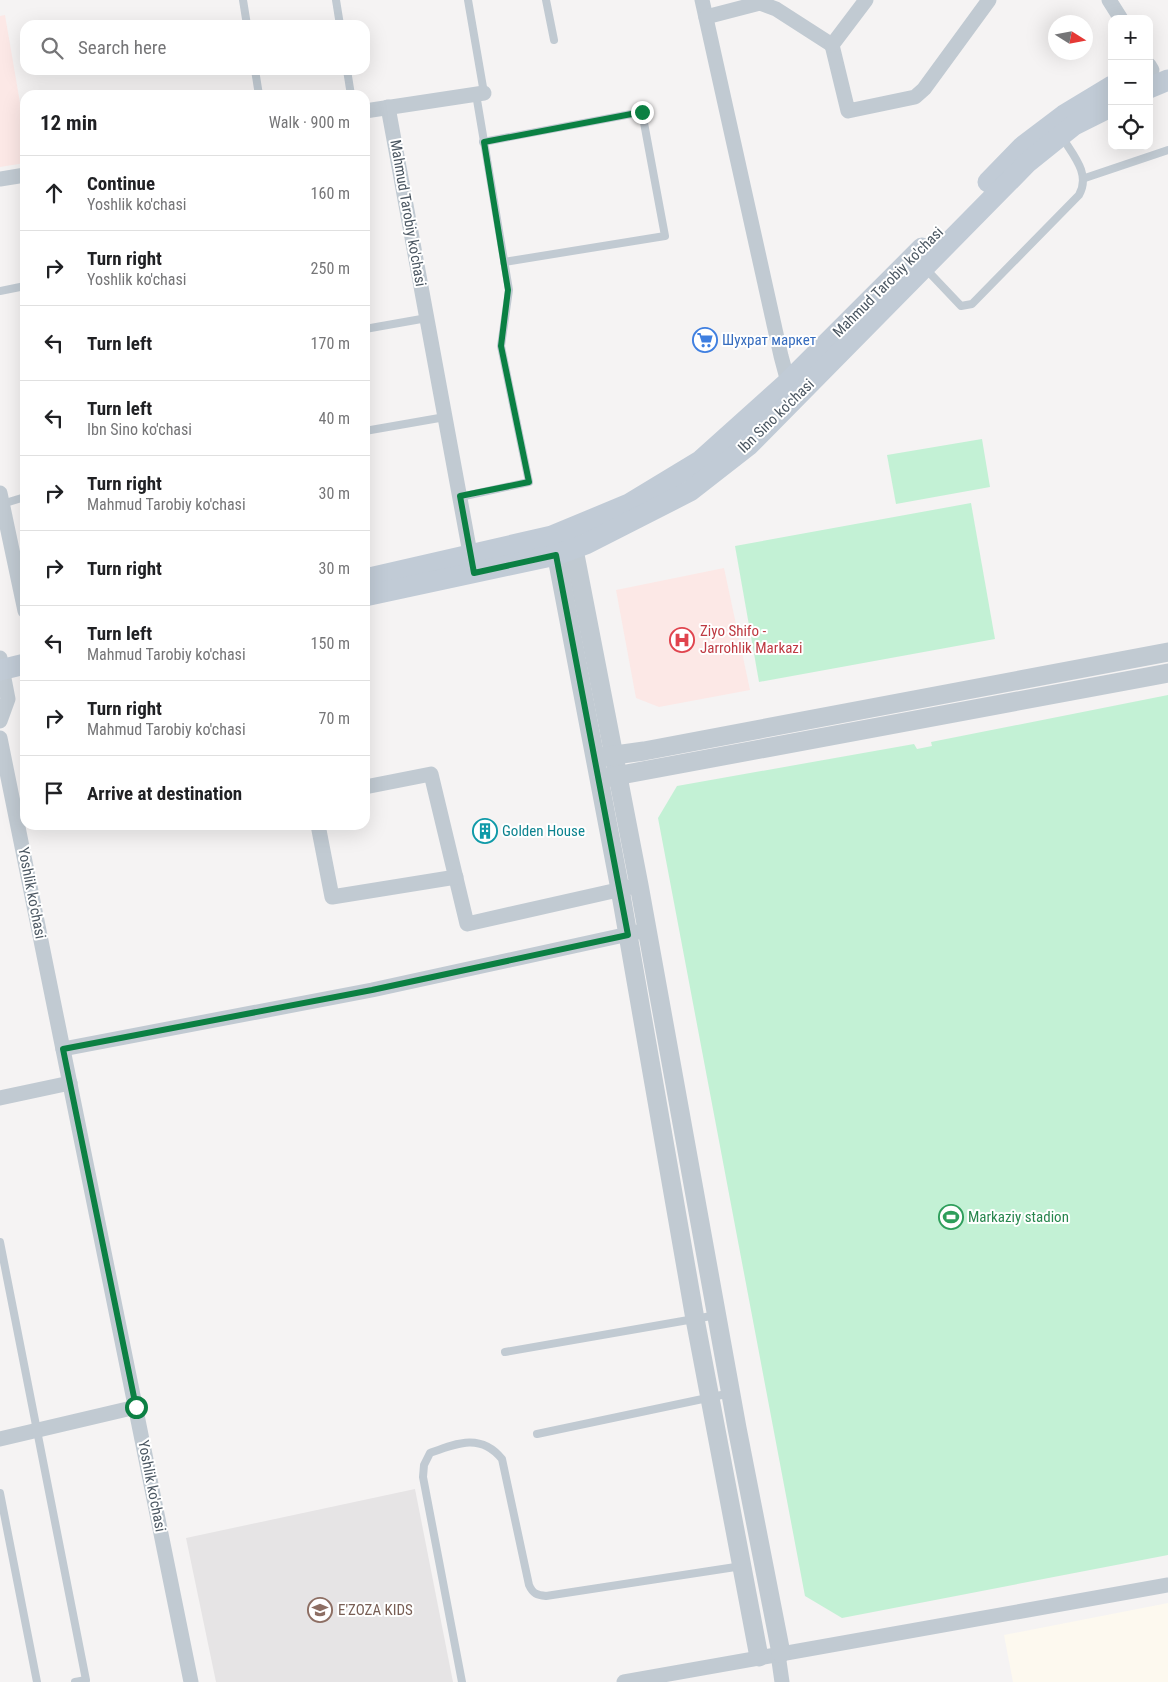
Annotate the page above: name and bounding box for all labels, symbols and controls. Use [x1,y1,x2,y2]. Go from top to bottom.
north arrow [1048,15,1093,60]
map controls [1108,15,1153,150]
button: + [1108,15,1153,60]
search box [20,20,370,75]
icon: search [38,34,66,62]
text: Search here [78,36,166,59]
button: − [1108,60,1153,105]
route end [631,101,654,124]
button: locate [1108,105,1153,150]
text: 12 min [40,111,97,135]
text: Walk · 900 m [269,113,350,132]
street label: Mahmud Tarobiy ko'chasi [386,138,430,288]
text: Continue [87,172,155,195]
icon: ahead [40,179,68,207]
text: 160 m [311,184,350,203]
text: Yoshlik ko'chasi [87,195,186,214]
street label: Mahmud Tarobiy ko'chasi [829,223,947,341]
text: Turn right [87,247,162,270]
icon: right [40,254,68,282]
text: 250 m [311,259,350,278]
text: Yoshlik ko'chasi [87,270,186,289]
supermarket icon: Шухрат маркет [692,327,718,353]
icon: left [40,329,68,357]
place label: Шухрат маркет [722,331,816,349]
text: Turn left [87,332,152,355]
text: 170 m [311,334,350,353]
street label: Ibn Sino ko'chasi [734,375,818,457]
text: Turn left [87,397,152,420]
icon: left [40,404,68,432]
text: 40 m [318,409,350,428]
text: Ibn Sino ko'chasi [87,420,192,439]
text: Turn right [87,472,162,495]
icon: right [40,479,68,507]
text: 30 m [318,484,350,503]
text: Mahmud Tarobiy ko'chasi [87,495,246,514]
icon: right [40,554,68,582]
text: Turn right [87,557,162,580]
text: 30 m [318,559,350,578]
text: Turn left [87,622,152,645]
place label: Ziyo Shifo - Jarrohlik Markazi [700,622,802,657]
hospital icon: Ziyo Shifo - Jarrohlik Markazi [669,627,695,653]
icon: left [40,629,68,657]
text: 150 m [311,634,350,653]
text: Mahmud Tarobiy ko'chasi [87,645,246,664]
text: Turn right [87,697,162,720]
icon: right [40,704,68,732]
text: 70 m [318,709,350,728]
text: Mahmud Tarobiy ko'chasi [87,720,246,739]
icon: arrive [40,779,68,807]
text: Arrive at destination [87,782,242,805]
building icon: Golden House [472,818,498,844]
place label: Golden House [502,822,585,840]
street label: Yoshlik ko'chasi [14,846,50,940]
sports icon: Markaziy stadion [938,1204,964,1230]
place label: Markaziy stadion [968,1208,1069,1226]
route start [125,1396,148,1419]
street label: Yoshlik ko'chasi [134,1439,170,1533]
school or university icon: E'ZOZA KIDS [307,1597,333,1623]
place label: E'ZOZA KIDS [338,1601,413,1619]

